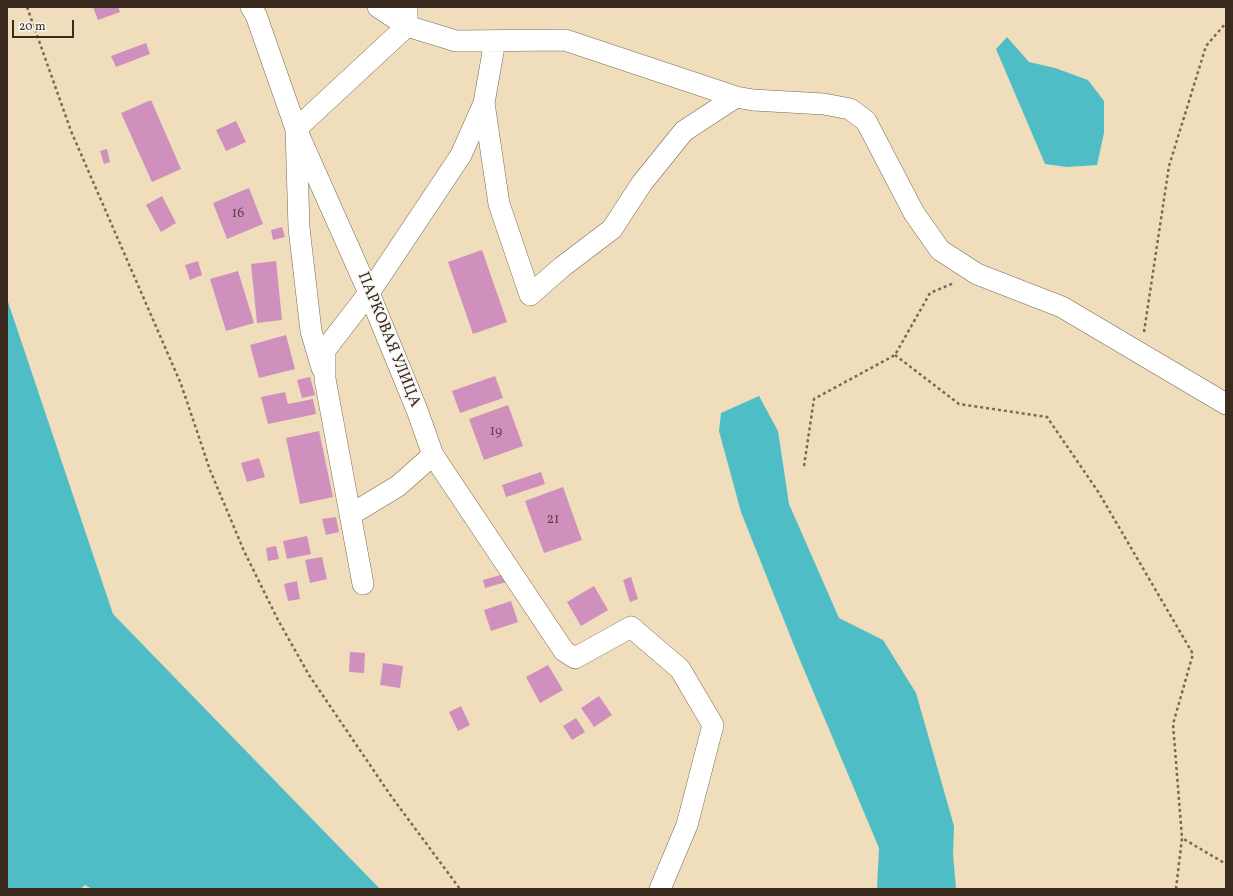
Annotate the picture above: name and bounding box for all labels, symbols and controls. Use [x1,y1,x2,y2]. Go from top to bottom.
scale bar [14,12,76,38]
text: 20 m [19,19,46,35]
house number: 16 [232,206,244,222]
street label: ПАРКОВАЯ УЛИЦА [352,270,424,410]
house number: 19 [490,424,502,440]
house number: 21 [547,512,559,528]

